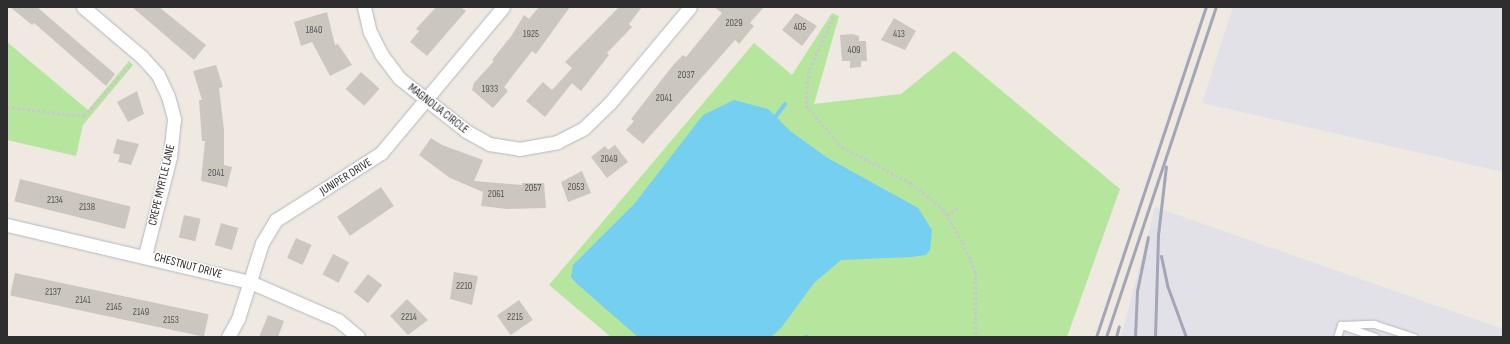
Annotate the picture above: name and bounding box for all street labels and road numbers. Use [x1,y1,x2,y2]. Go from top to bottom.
street label: MAGNOLIA CIRCLE [405,81,471,137]
street label: CREPE MYRTLE LANE [146,143,178,227]
street label: JUNIPER DRIVE [317,155,375,199]
street label: CHESTNUT DRIVE [152,250,224,282]

